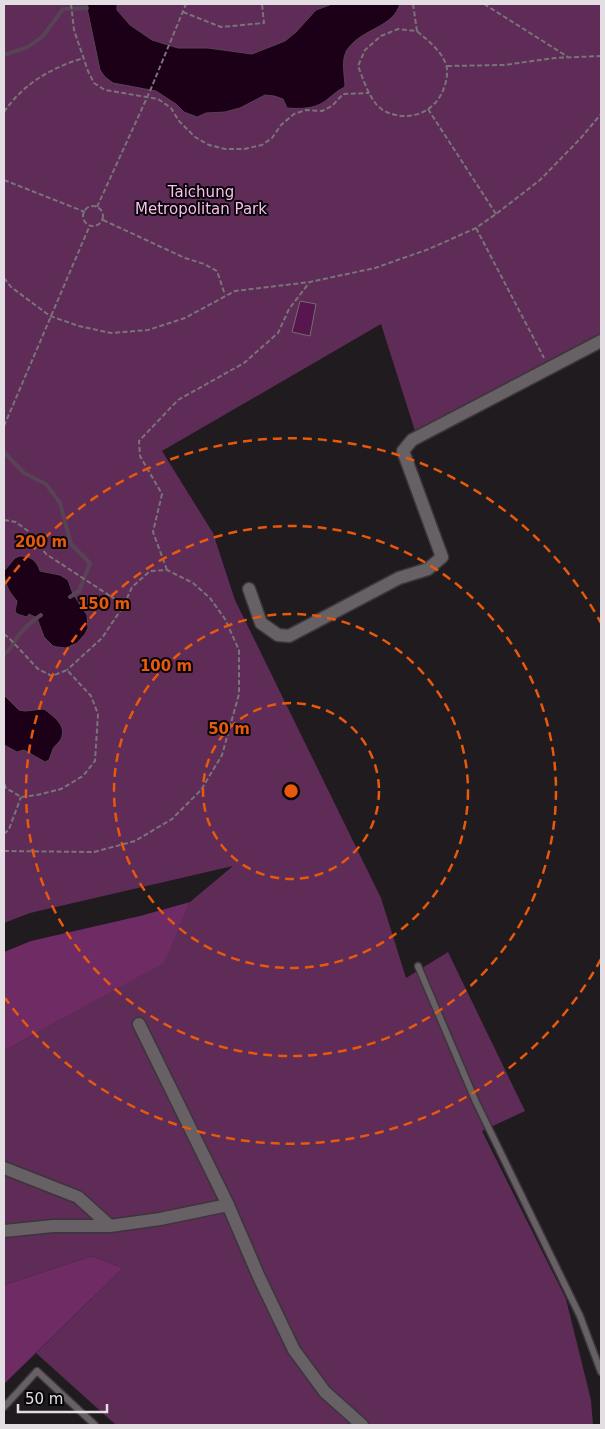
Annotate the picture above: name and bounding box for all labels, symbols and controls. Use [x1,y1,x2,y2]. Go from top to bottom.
park label: Taichung Metropolitan Park [135,183,267,218]
text: 200 m [15,533,67,551]
text: 150 m [78,595,130,613]
text: 100 m [140,657,192,675]
text: 50 m [208,720,250,738]
centre of rings [282,782,300,800]
scale bar [18,1382,106,1414]
text: 50 m [25,1390,63,1408]

